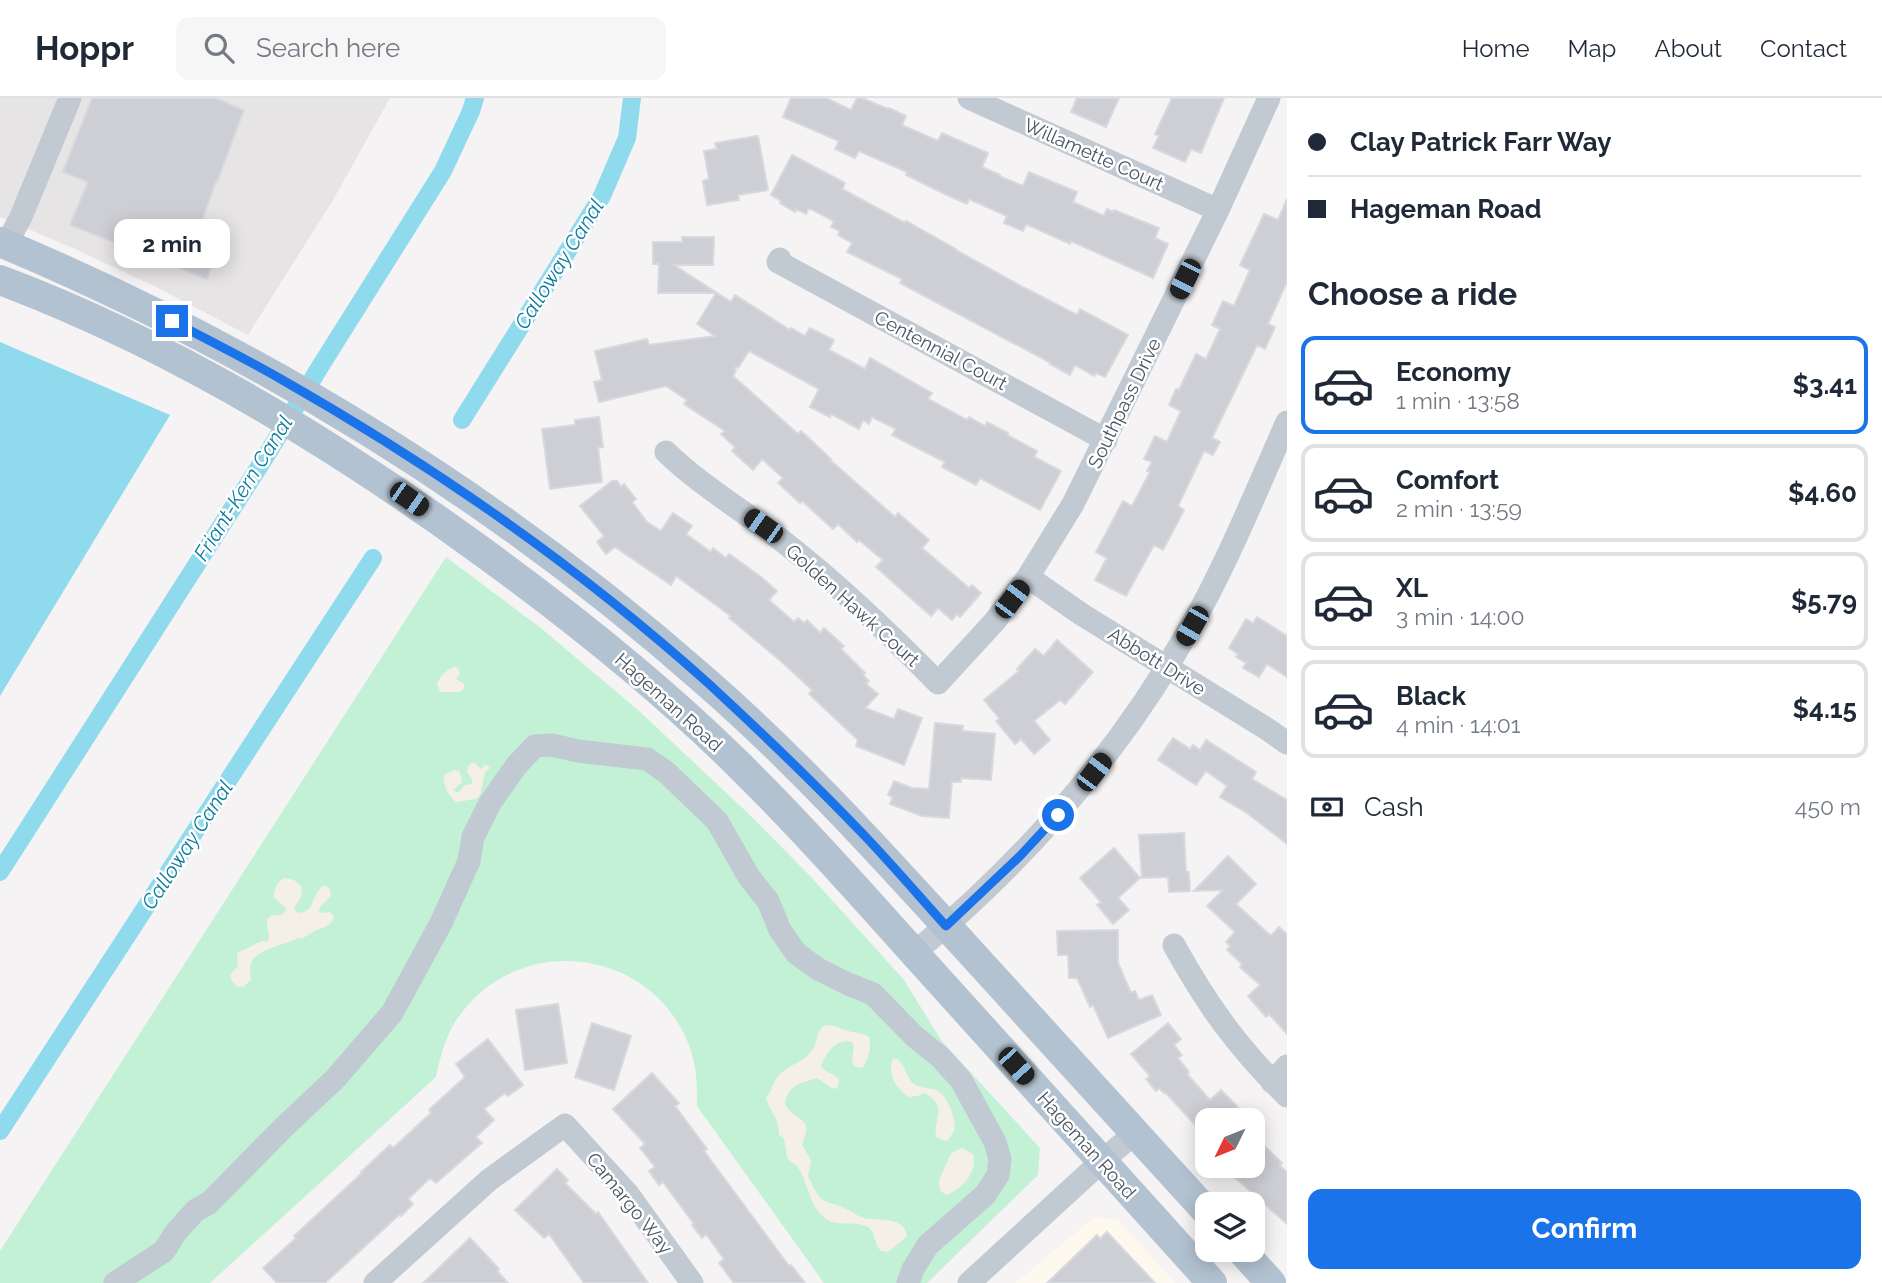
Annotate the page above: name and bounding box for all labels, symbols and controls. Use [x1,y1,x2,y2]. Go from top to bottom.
search box [176,17,666,80]
text: Hoppr [35,29,134,68]
icon: search [200,29,238,67]
text: Search here [256,33,400,63]
text: Home [1462,34,1530,63]
text: Map [1568,34,1616,63]
text: About [1654,34,1722,63]
text: Contact [1760,34,1847,63]
street label: Willamette Court [1021,113,1168,195]
text: Clay Patrick Farr Way [1350,127,1611,157]
water label: Calloway Canal [509,194,609,334]
text: Hageman Road [1350,194,1542,224]
callout: 2 min [114,220,230,268]
text: 2 min [142,230,202,257]
car [1167,256,1204,302]
text: Choose a ride [1308,275,1517,312]
route end [156,305,188,337]
street label: Centennial Court [871,306,1012,395]
street label: Southpass Drive [1083,334,1165,472]
icon: car [1312,354,1375,417]
text: Economy [1396,357,1511,387]
text: $3.41 [1793,370,1857,400]
text: 1 min · 13:58 [1396,387,1520,414]
water label: Friant-Kern Canal [188,411,298,565]
icon: car [1312,462,1375,525]
text: Comfort [1396,465,1499,495]
car [386,478,433,520]
text: $4.60 [1788,478,1857,508]
text: 2 min · 13:59 [1396,495,1522,522]
car [740,505,787,547]
street label: Golden Hawk Court [782,539,925,671]
icon: car [1312,570,1375,633]
text: XL [1396,573,1428,603]
car [991,576,1034,622]
text: $5.79 [1791,586,1857,616]
car [1173,603,1212,649]
text: 3 min · 14:00 [1396,603,1525,630]
street label: Abbott Drive [1104,622,1210,700]
street label: Hageman Road [611,648,727,756]
icon: car [1312,678,1375,741]
text: Black [1396,681,1466,711]
text: $4.15 [1793,694,1857,724]
text: 4 min · 14:01 [1396,711,1521,738]
car [1073,749,1116,795]
water label: Calloway Canal [136,776,238,914]
icon: cash [1308,788,1346,826]
text: Cash [1364,792,1424,822]
text: 450 m [1795,793,1861,820]
route start [1042,799,1074,831]
car [995,1043,1038,1089]
street label: Hageman Road [1033,1087,1141,1203]
north arrow [1195,1108,1265,1178]
map controls [1195,1108,1265,1262]
street label: Camargo Way [582,1148,678,1258]
button: Confirm [1308,1189,1861,1269]
button: layers [1195,1192,1265,1262]

